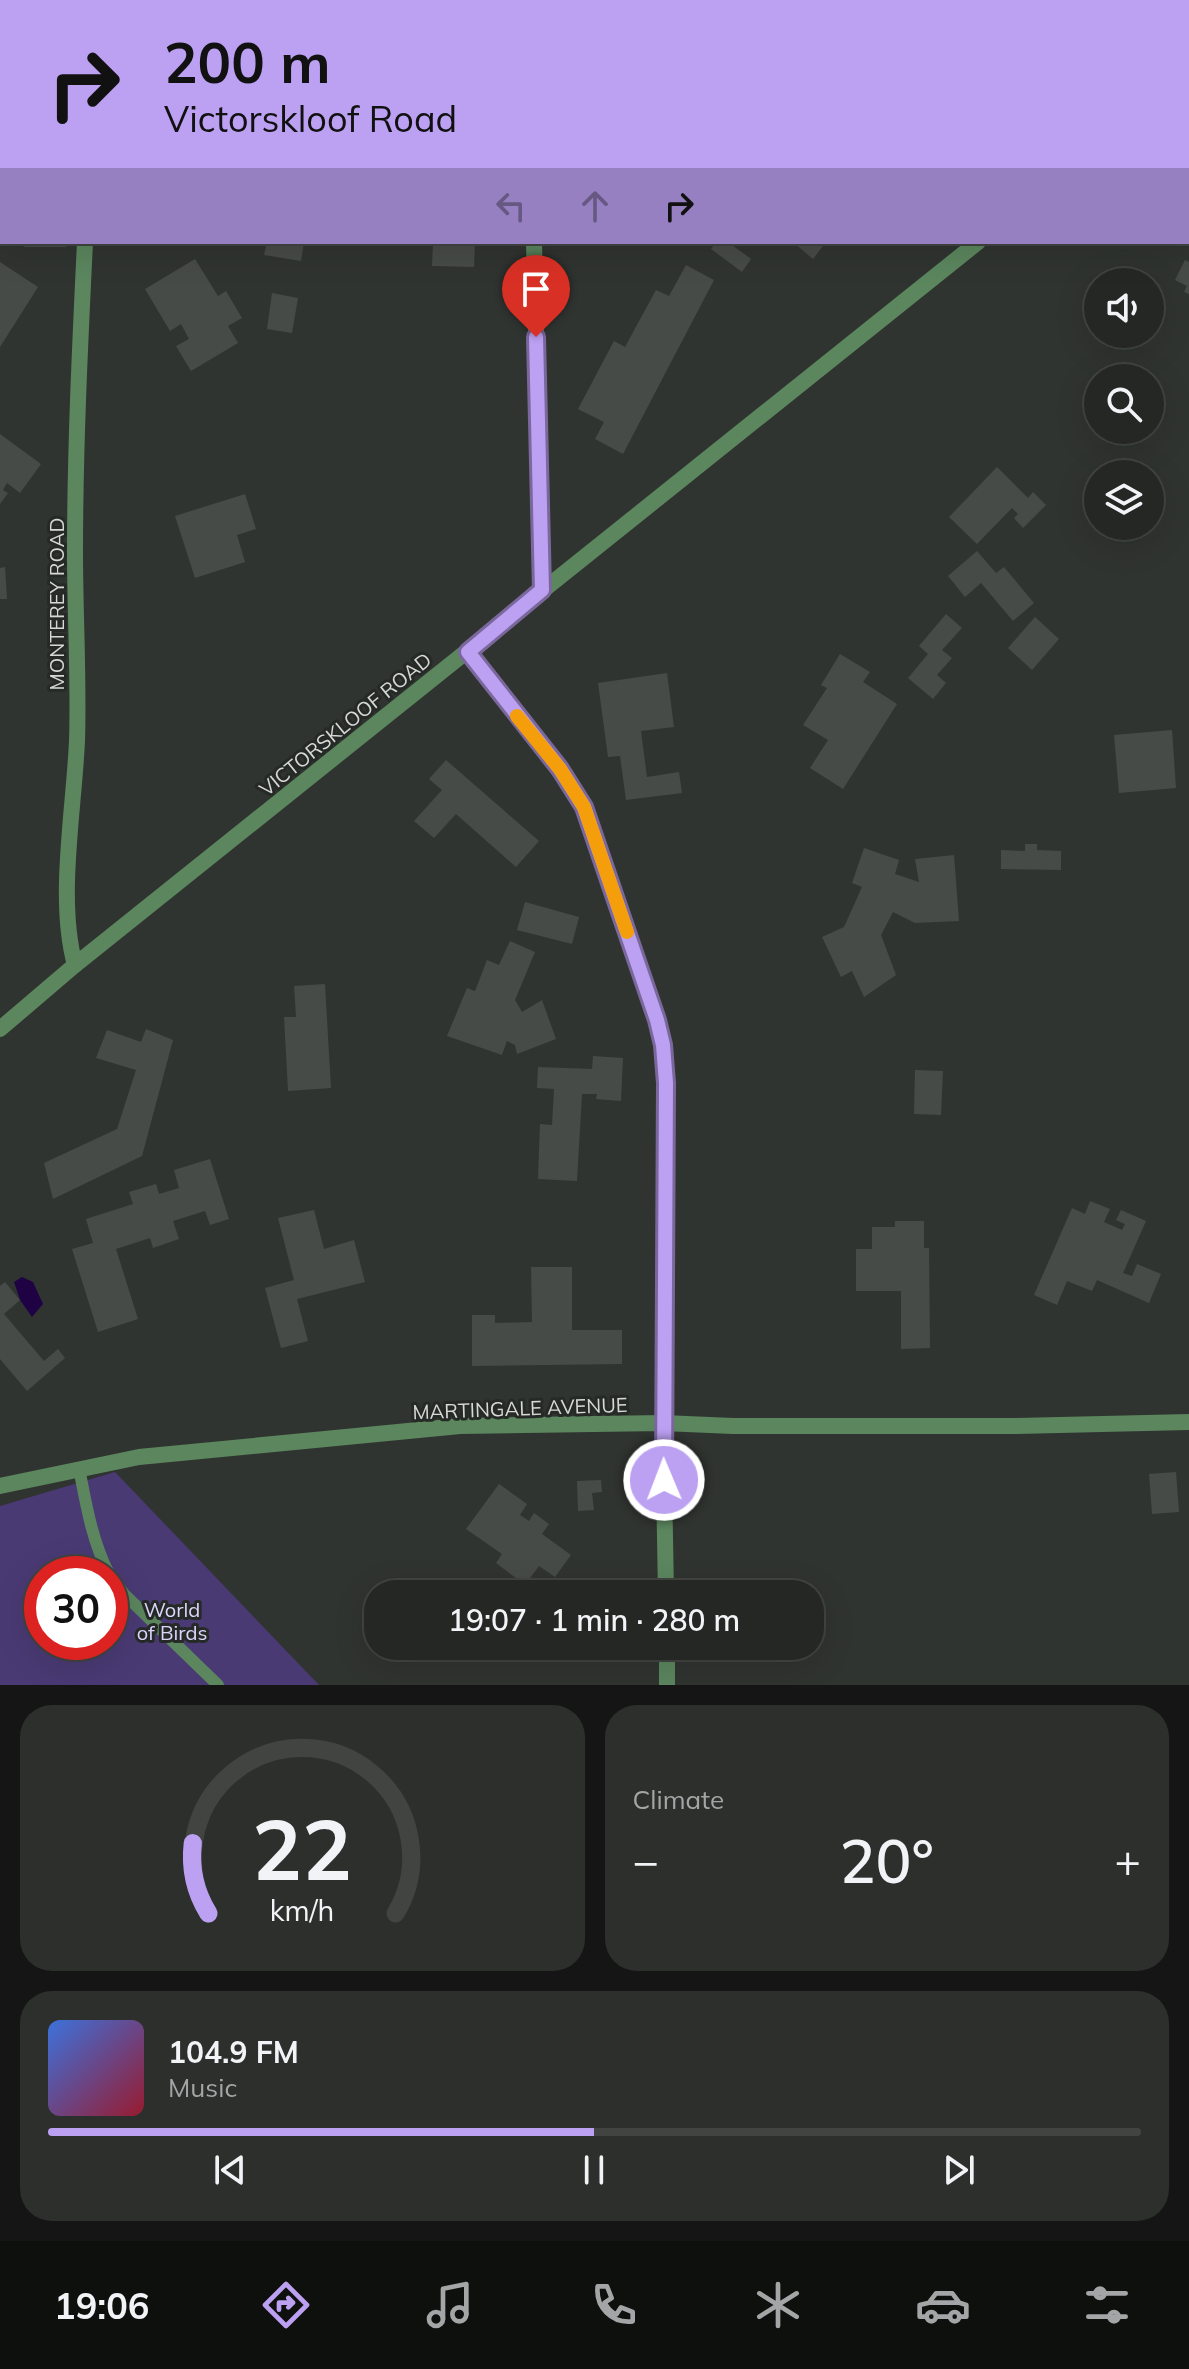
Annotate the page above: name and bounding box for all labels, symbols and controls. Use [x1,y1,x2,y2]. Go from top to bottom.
text: 200 m [164,27,331,97]
icon: right [32,32,136,136]
text: Victorskloof Road [164,96,457,141]
icon: left [489,184,533,228]
icon: ahead [573,184,617,228]
icon: right [657,184,701,228]
pin [502,255,570,337]
icon: arrive [514,267,558,311]
map controls [1084,268,1164,540]
button: sound [1084,268,1164,348]
button: search [1084,364,1164,444]
button: layers [1084,460,1164,540]
street label: MONTEREY ROAD [44,518,69,690]
street label: VICTORSKLOOF ROAD [254,647,436,801]
street label: MARTINGALE AVENUE [412,1392,628,1424]
position arrow [622,1438,706,1522]
speed limit sign: 30 [24,1556,128,1660]
park label: World of Birds [137,1597,207,1645]
text: 19:07 · 1 min · 280 m [448,1601,740,1639]
text: Climate [633,1783,724,1816]
text: 22 [252,1796,352,1901]
text: 20° [840,1823,934,1898]
text: − [633,1833,659,1888]
text: + [1115,1833,1141,1888]
text: km/h [270,1892,335,1928]
text: 104.9 FM [168,2033,299,2071]
text: Music [168,2071,237,2104]
icon: previous [208,2148,252,2192]
icon: pause [572,2148,616,2192]
icon: next [937,2148,981,2192]
icon: directions [258,2277,314,2333]
icon: music [422,2277,478,2333]
icon: phone [586,2277,642,2333]
icon: climate [750,2277,806,2333]
icon: car [915,2277,971,2333]
icon: filters [1079,2277,1135,2333]
text: 19:06 [54,2283,149,2328]

